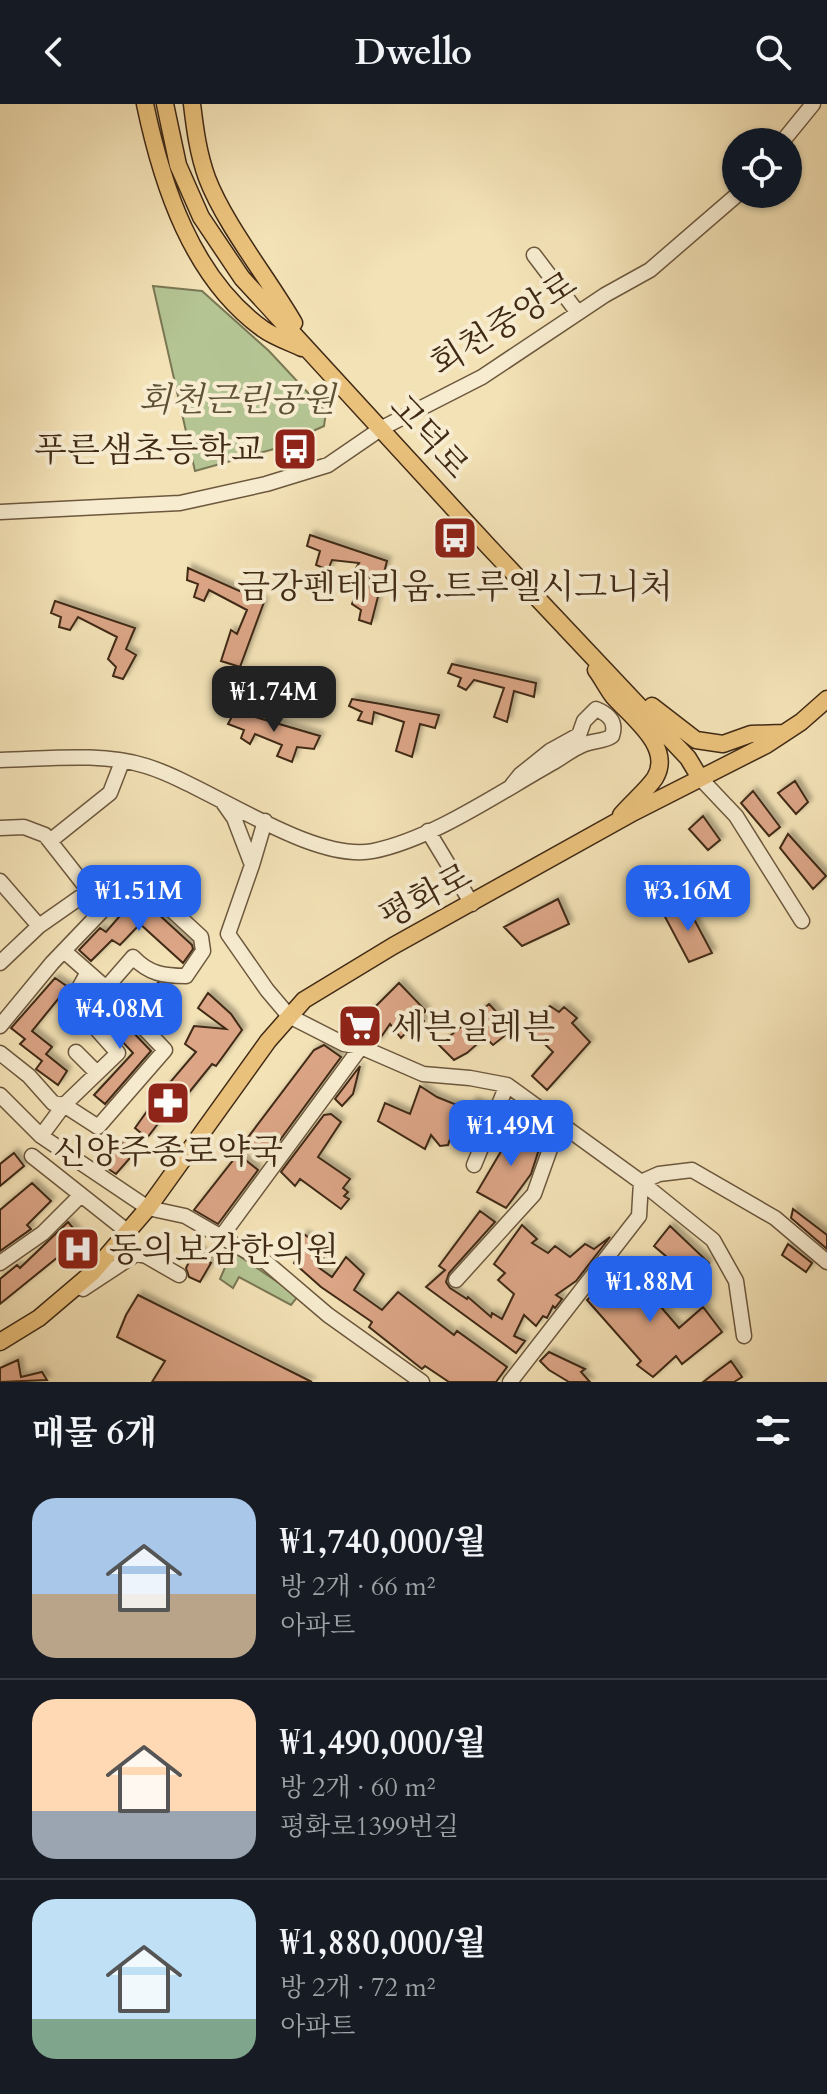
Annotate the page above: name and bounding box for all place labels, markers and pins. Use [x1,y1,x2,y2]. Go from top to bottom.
bus stop icon: 푸른샘초등학교 [271,425,319,473]
place label: 푸른샘초등학교 [34,427,264,473]
bus stop icon: 금강펜테리움.트루엘시그니처 [431,514,479,562]
place label: 금강펜테리움.트루엘시그니처 [237,564,673,610]
pin: ₩1.74M [209,666,339,734]
pin: ₩1.51M [74,865,204,933]
pin: ₩3.16M [623,865,753,933]
pin: ₩4.08M [55,983,185,1051]
supermarket icon: 세븐일레븐 [336,1002,384,1050]
place label: 세븐일레븐 [391,1004,555,1050]
pharmacy icon: 신양주종로약국 [144,1079,192,1127]
pin: ₩1.49M [446,1100,576,1168]
place label: 신양주종로약국 [53,1129,283,1175]
hospital icon: 동의보감한의원 [54,1225,102,1273]
place label: 동의보감한의원 [109,1227,339,1273]
pin: ₩1.88M [585,1256,715,1324]

